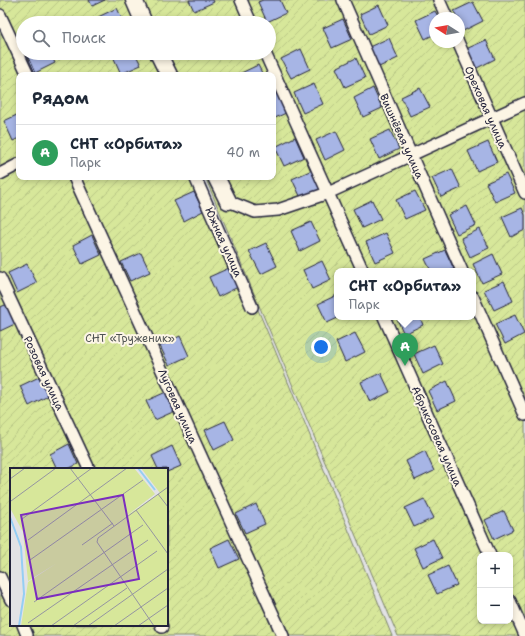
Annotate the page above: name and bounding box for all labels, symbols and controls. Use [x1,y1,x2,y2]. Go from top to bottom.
north arrow [429,12,465,48]
search box [16,16,276,60]
icon: search [30,27,52,49]
text: Поиск [62,28,106,48]
street label: Ореховая улица [461,64,510,151]
text: Рядом [32,87,89,109]
street label: Вишнёвая улица [376,91,427,181]
text: СНТ «Орбита» [70,134,182,154]
text: A [40,144,50,161]
text: 40 m [226,144,260,161]
text: Парк [70,154,101,171]
street label: Южная улица [201,205,246,280]
popup [334,268,476,320]
text: СНТ «Орбита» [349,276,461,296]
text: Парк [349,296,380,313]
park label: СНТ «Труженик» [85,331,175,346]
pin: A [392,333,418,366]
street label: Розовая улица [20,334,67,413]
your location [311,337,331,357]
street label: Луговая улица [154,367,201,446]
street label: Абрикосовая улица [408,384,465,489]
inset map [10,468,168,626]
map controls [477,552,513,624]
button: + [477,552,513,588]
button: − [477,588,513,624]

